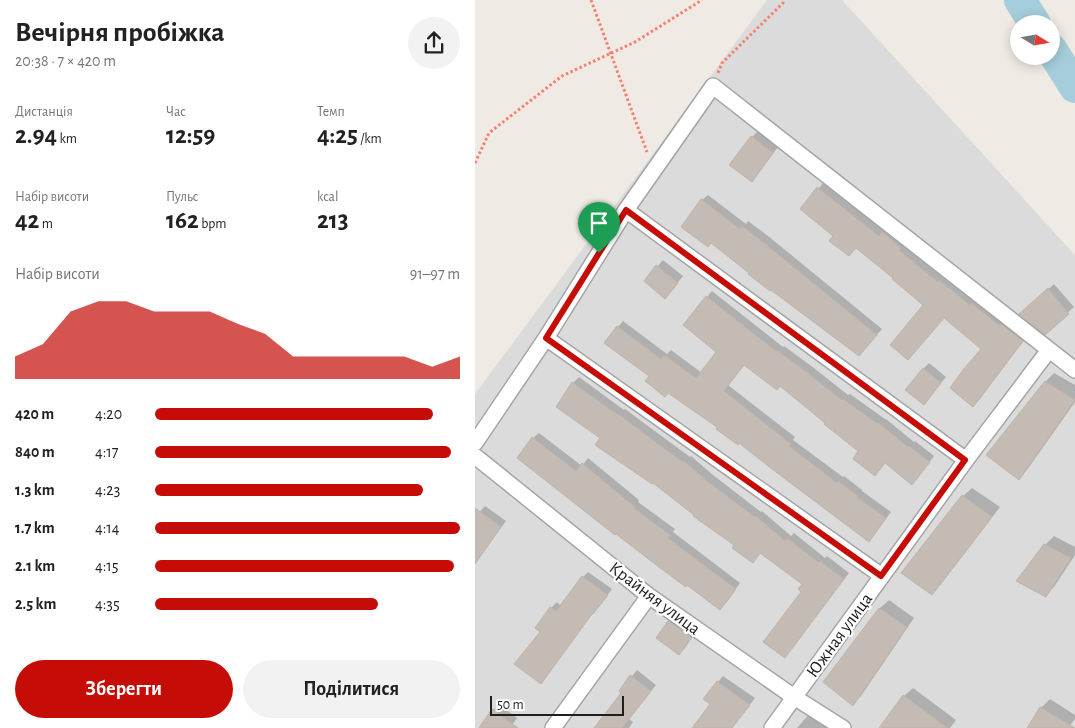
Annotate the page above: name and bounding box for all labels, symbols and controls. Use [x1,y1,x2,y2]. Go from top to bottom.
north arrow [1010,15,1060,65]
map controls [1010,15,1060,65]
button: share [408,17,460,69]
text: Вечірня пробіжка [15,19,225,47]
text: 20:38 · 7 × 420 m [15,53,116,69]
text: Дистанція [15,105,73,119]
text: Час [166,105,186,119]
text: Темп [317,105,345,119]
text: 2.94 [15,123,57,148]
text: 12:59 [166,123,215,148]
text: 4:25 [317,123,358,148]
text: km [57,132,77,146]
text: /km [358,132,382,146]
text: Набір висоти [15,190,89,204]
text: Пульс [166,190,199,204]
text: kcal [317,190,338,204]
pin [578,202,620,253]
text: 42 [15,208,39,233]
text: 162 [166,208,199,233]
text: 213 [317,208,349,233]
icon: arrive [585,209,613,237]
text: m [39,217,53,231]
text: bpm [199,217,227,231]
text: Набір висоти [15,266,100,282]
text: 91–97 m [410,266,460,282]
text: 420 m [15,406,54,422]
text: 4:20 [95,406,122,422]
text: 840 m [15,444,55,460]
text: 4:17 [95,444,119,460]
text: 1.3 km [15,482,55,498]
text: 4:23 [95,482,120,498]
text: 1.7 km [15,520,55,536]
text: 4:14 [95,520,120,536]
text: 2.1 km [15,558,55,574]
text: 4:15 [95,558,119,574]
street label: Крайняя улица [606,559,703,639]
street label: Южная улица [803,590,876,681]
text: 2.5 km [15,596,56,612]
text: 4:35 [95,596,120,612]
button: Зберегти [15,660,233,718]
button: Поділитися [243,660,460,718]
scale bar [490,693,624,716]
text: 50 m [497,698,524,712]

